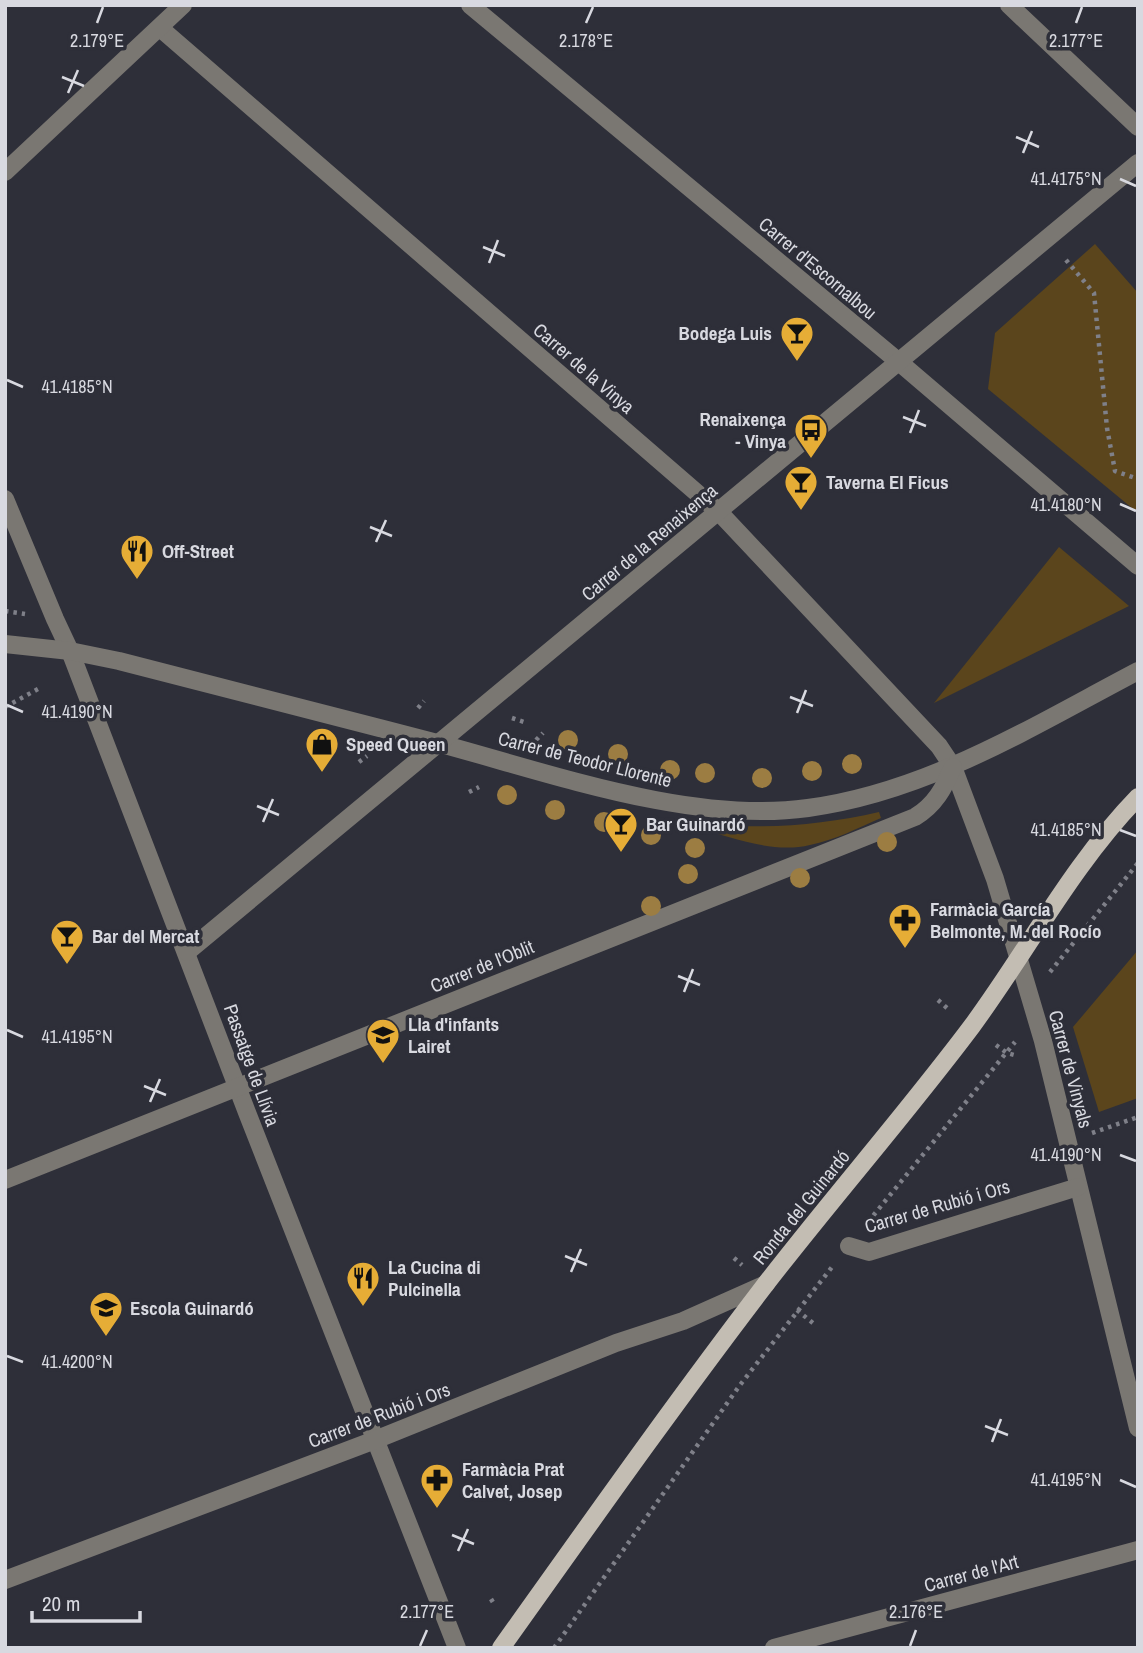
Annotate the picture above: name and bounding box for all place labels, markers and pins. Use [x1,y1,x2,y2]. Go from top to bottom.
bar icon: Bodega Luis [778,314,816,363]
place label: Bodega Luis [679,320,772,346]
place label: Renaixença - Vinya [699,406,786,454]
bus stop icon: Renaixença - Vinya [792,411,830,460]
bar icon: Taverna El Ficus [782,463,820,512]
place label: Taverna El Ficus [826,469,949,495]
restaurant icon: Off-Street [118,532,156,581]
place label: Off-Street [162,538,234,564]
shop icon: Speed Queen [303,725,341,774]
place label: Speed Queen [346,731,446,757]
bar icon: Bar Guinardó [602,805,640,854]
place label: Bar Guinardó [646,811,746,837]
place label: Farmàcia García Belmonte, M. del Rocío [930,896,1101,944]
pharmacy icon: Farmàcia García Belmonte, M. del Rocío [886,901,924,950]
bar icon: Bar del Mercat [48,917,86,966]
place label: Bar del Mercat [92,923,199,949]
place label: Lla d'infants Lairet [408,1011,499,1059]
school or university icon: Lla d'infants Lairet [364,1016,402,1065]
place label: La Cucina di Pulcinella [388,1254,481,1302]
restaurant icon: La Cucina di Pulcinella [344,1259,382,1308]
school or university icon: Escola Guinardó [87,1289,125,1338]
place label: Escola Guinardó [130,1295,254,1321]
place label: Farmàcia Prat Calvet, Josep [462,1456,564,1504]
pharmacy icon: Farmàcia Prat Calvet, Josep [418,1461,456,1510]

